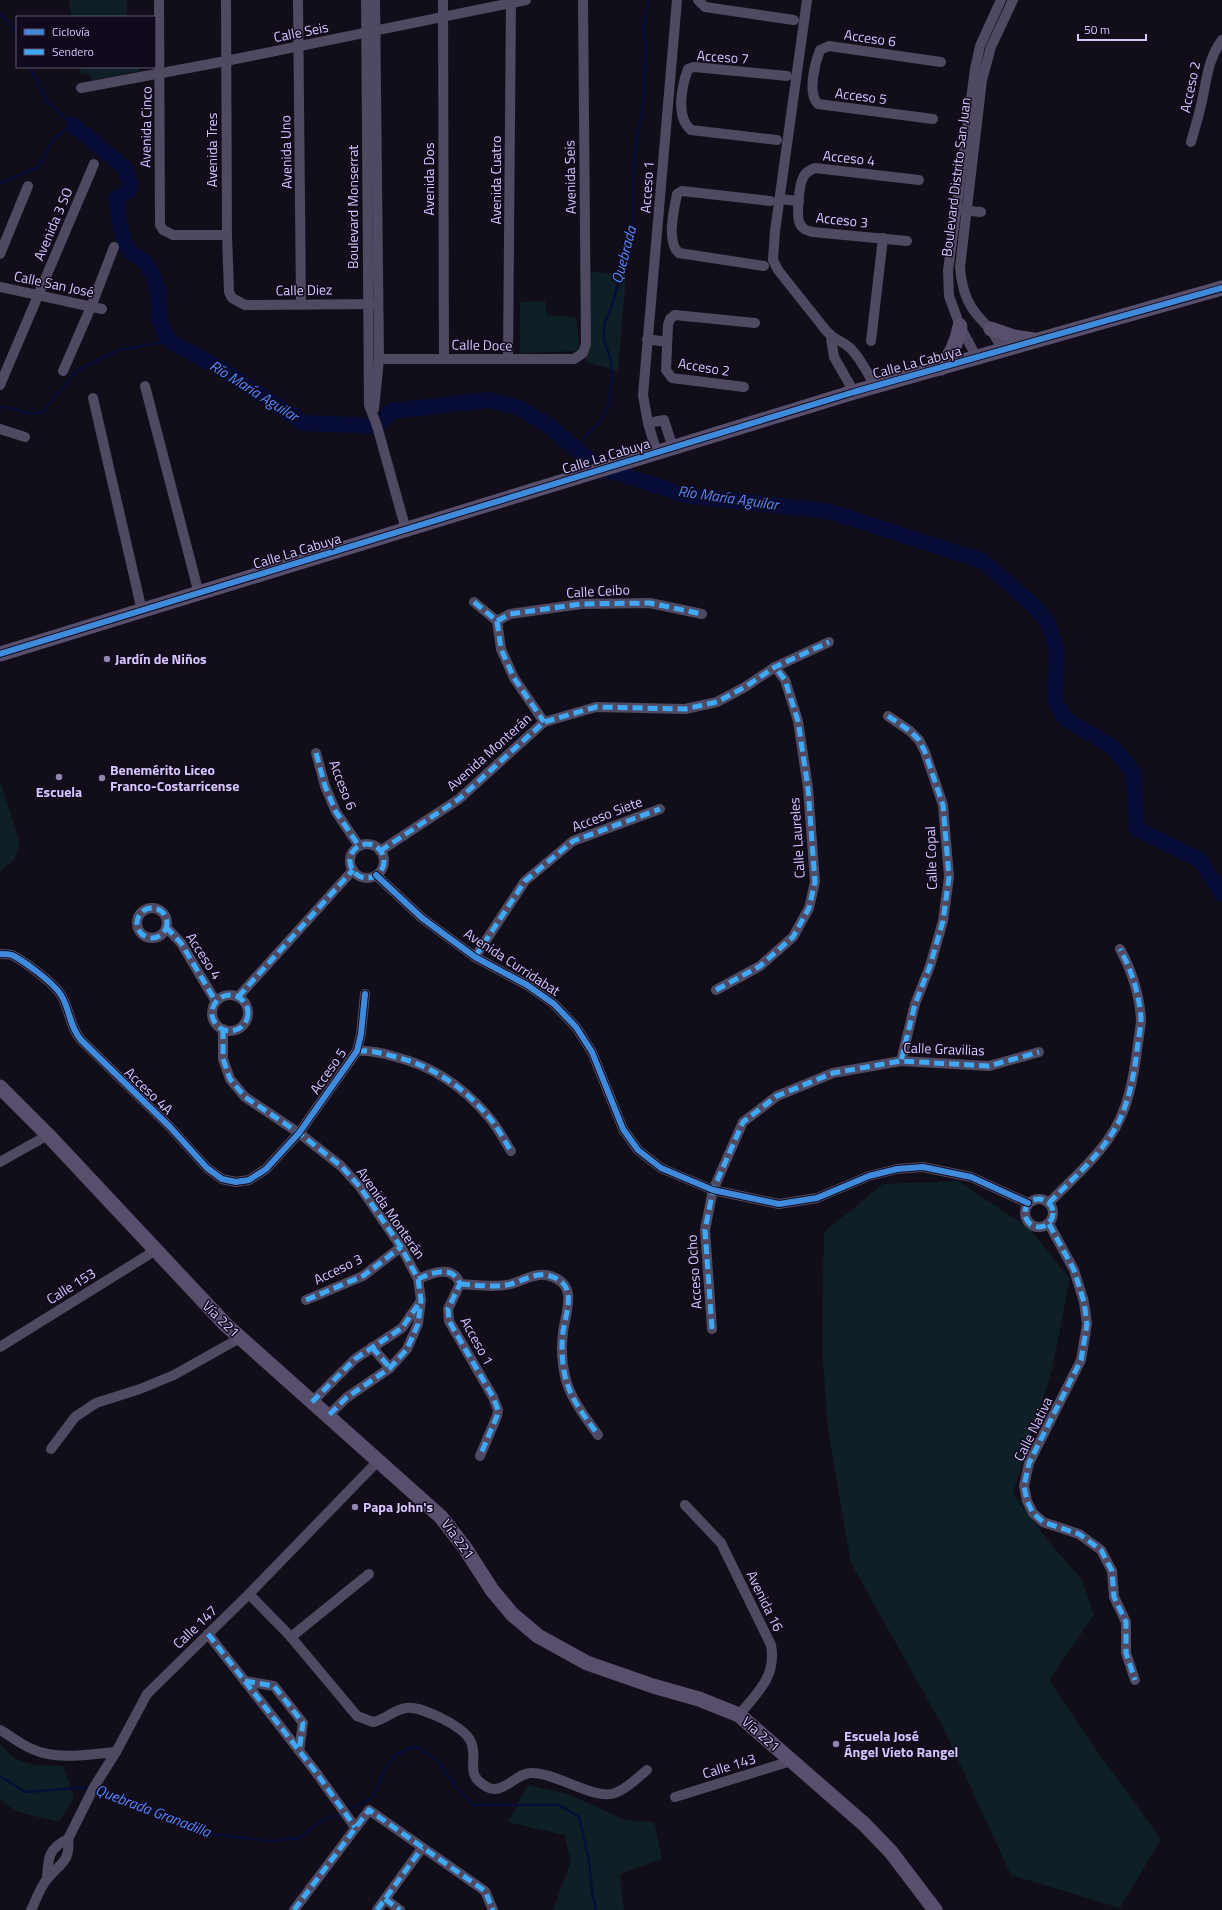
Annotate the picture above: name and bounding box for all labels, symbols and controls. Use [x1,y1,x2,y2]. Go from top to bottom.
legend [16,16,156,68]
street label: Calle Seis [272,16,330,47]
scale bar [1078,16,1146,42]
text: 50 m [1084,20,1110,39]
text: Ciclovía [52,22,90,41]
street label: Acceso 6 [843,23,898,52]
text: Sendero [52,42,94,61]
street label: Acceso 7 [696,44,750,69]
street label: Acceso 2 [1174,59,1205,115]
street label: Acceso 5 [834,82,888,109]
street label: Avenida Cinco [134,86,157,168]
street label: Boulevard Distrito San Juan [935,96,976,258]
street label: Avenida Tres [201,113,222,187]
street label: Avenida Uno [274,115,297,189]
street label: Avenida Cuatro [485,136,506,224]
street label: Avenida Seis [558,140,581,214]
street label: Avenida Dos [418,143,439,215]
street label: Acceso 4 [822,144,876,171]
street label: Boulevard Monserrat [342,145,363,269]
street label: Acceso 1 [634,160,659,214]
street label: Avenida 3 SO [28,184,77,264]
street label: Acceso 3 [815,206,869,233]
water label: Quebrada [605,222,643,286]
street label: Calle San José [12,265,96,302]
street label: Calle Diez [275,279,333,300]
street label: Calle Doce [451,333,513,356]
street label: Calle La Cabuya [870,340,964,383]
street label: Acceso 2 [677,352,732,381]
water label: Río María Aguilar [205,354,305,428]
street label: Calle La Cabuya [559,432,653,479]
water label: Río María Aguilar [676,479,782,516]
street label: Calle La Cabuya [250,527,344,574]
street label: Calle Ceibo [566,578,630,603]
place label: Jardín de Niños [115,648,207,669]
marker: Jardín de Niños [102,654,112,664]
street label: Avenida Monterán [442,708,536,795]
street label: Acceso 6 [324,757,363,813]
place label: Benemérito Liceo Franco-Costarricense [110,759,239,796]
marker: Escuela [54,772,64,782]
marker: Benemérito Liceo Franco-Costarricense [97,773,107,783]
place label: Escuela [36,781,82,802]
street label: Acceso Siete [569,790,645,837]
street label: Calle Laureles [783,797,810,879]
street label: Calle Copal [919,826,942,890]
street label: Avenida Curridabat [460,922,565,1001]
street label: Acceso 4 [181,928,228,983]
street label: Calle Gravilias [903,1037,985,1060]
street label: Acceso 5 [304,1043,351,1098]
street label: Acceso 4A [120,1062,179,1120]
street label: Avenida Monterán [352,1163,431,1263]
street label: Acceso Ocho [680,1234,707,1310]
street label: Acceso 3 [310,1248,366,1289]
street label: Calle 153 [42,1262,100,1309]
street label: Vía 221 [198,1296,245,1342]
street label: Acceso 1 [456,1313,499,1369]
street label: Calle Nativa [1008,1393,1057,1465]
place label: Papa John's [363,1496,433,1517]
marker: Papa John's [350,1502,360,1512]
street label: Vía 221 [437,1514,480,1563]
street label: Avenida 16 [742,1567,789,1635]
street label: Calle 147 [168,1600,222,1653]
street label: Vía 221 [738,1711,785,1756]
place label: Escuela José Ángel Vieto Rangel [844,1725,958,1762]
marker: Escuela José Ángel Vieto Rangel [831,1739,841,1749]
street label: Calle 143 [700,1747,758,1784]
water label: Quebrada Granadilla [92,1778,216,1844]

